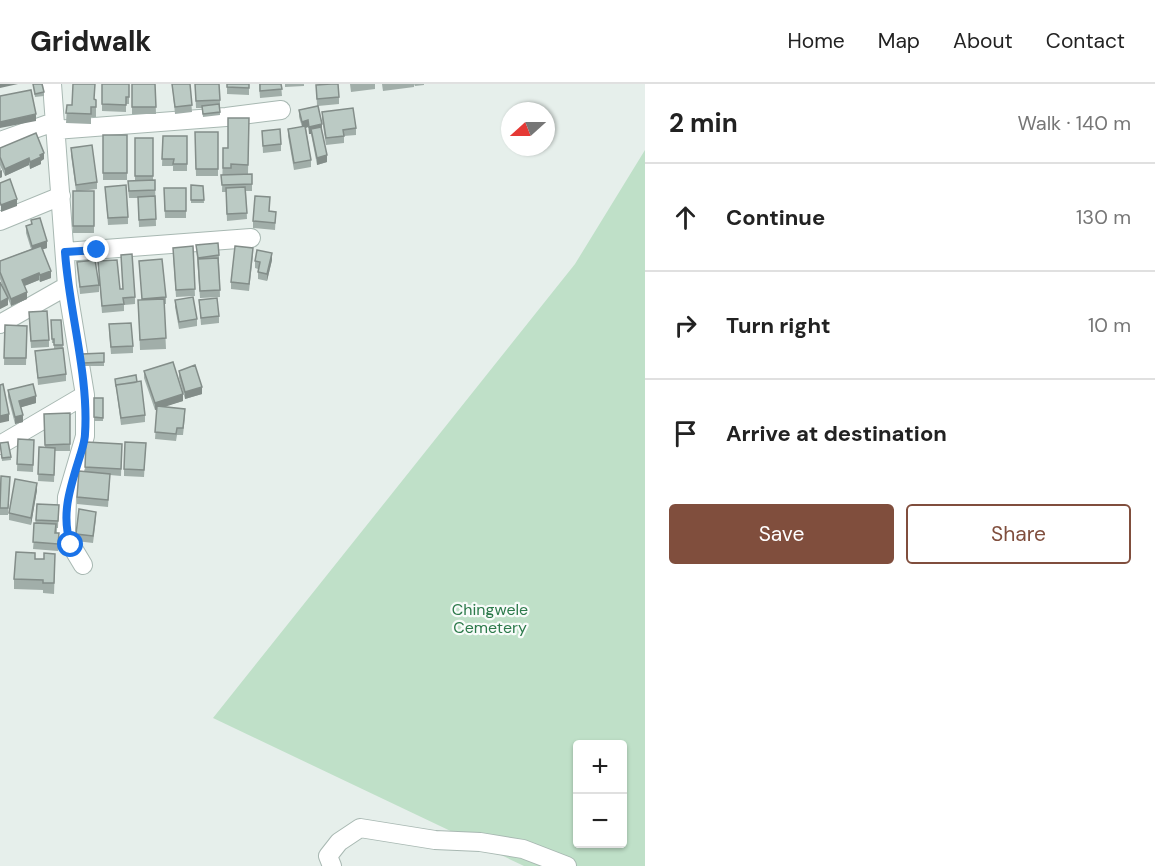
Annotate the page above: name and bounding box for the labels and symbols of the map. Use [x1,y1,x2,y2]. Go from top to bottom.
north arrow [501,102,555,156]
route end [83,236,109,262]
route start [57,531,83,557]
park label: Chingwele Cemetery [452,599,528,638]

